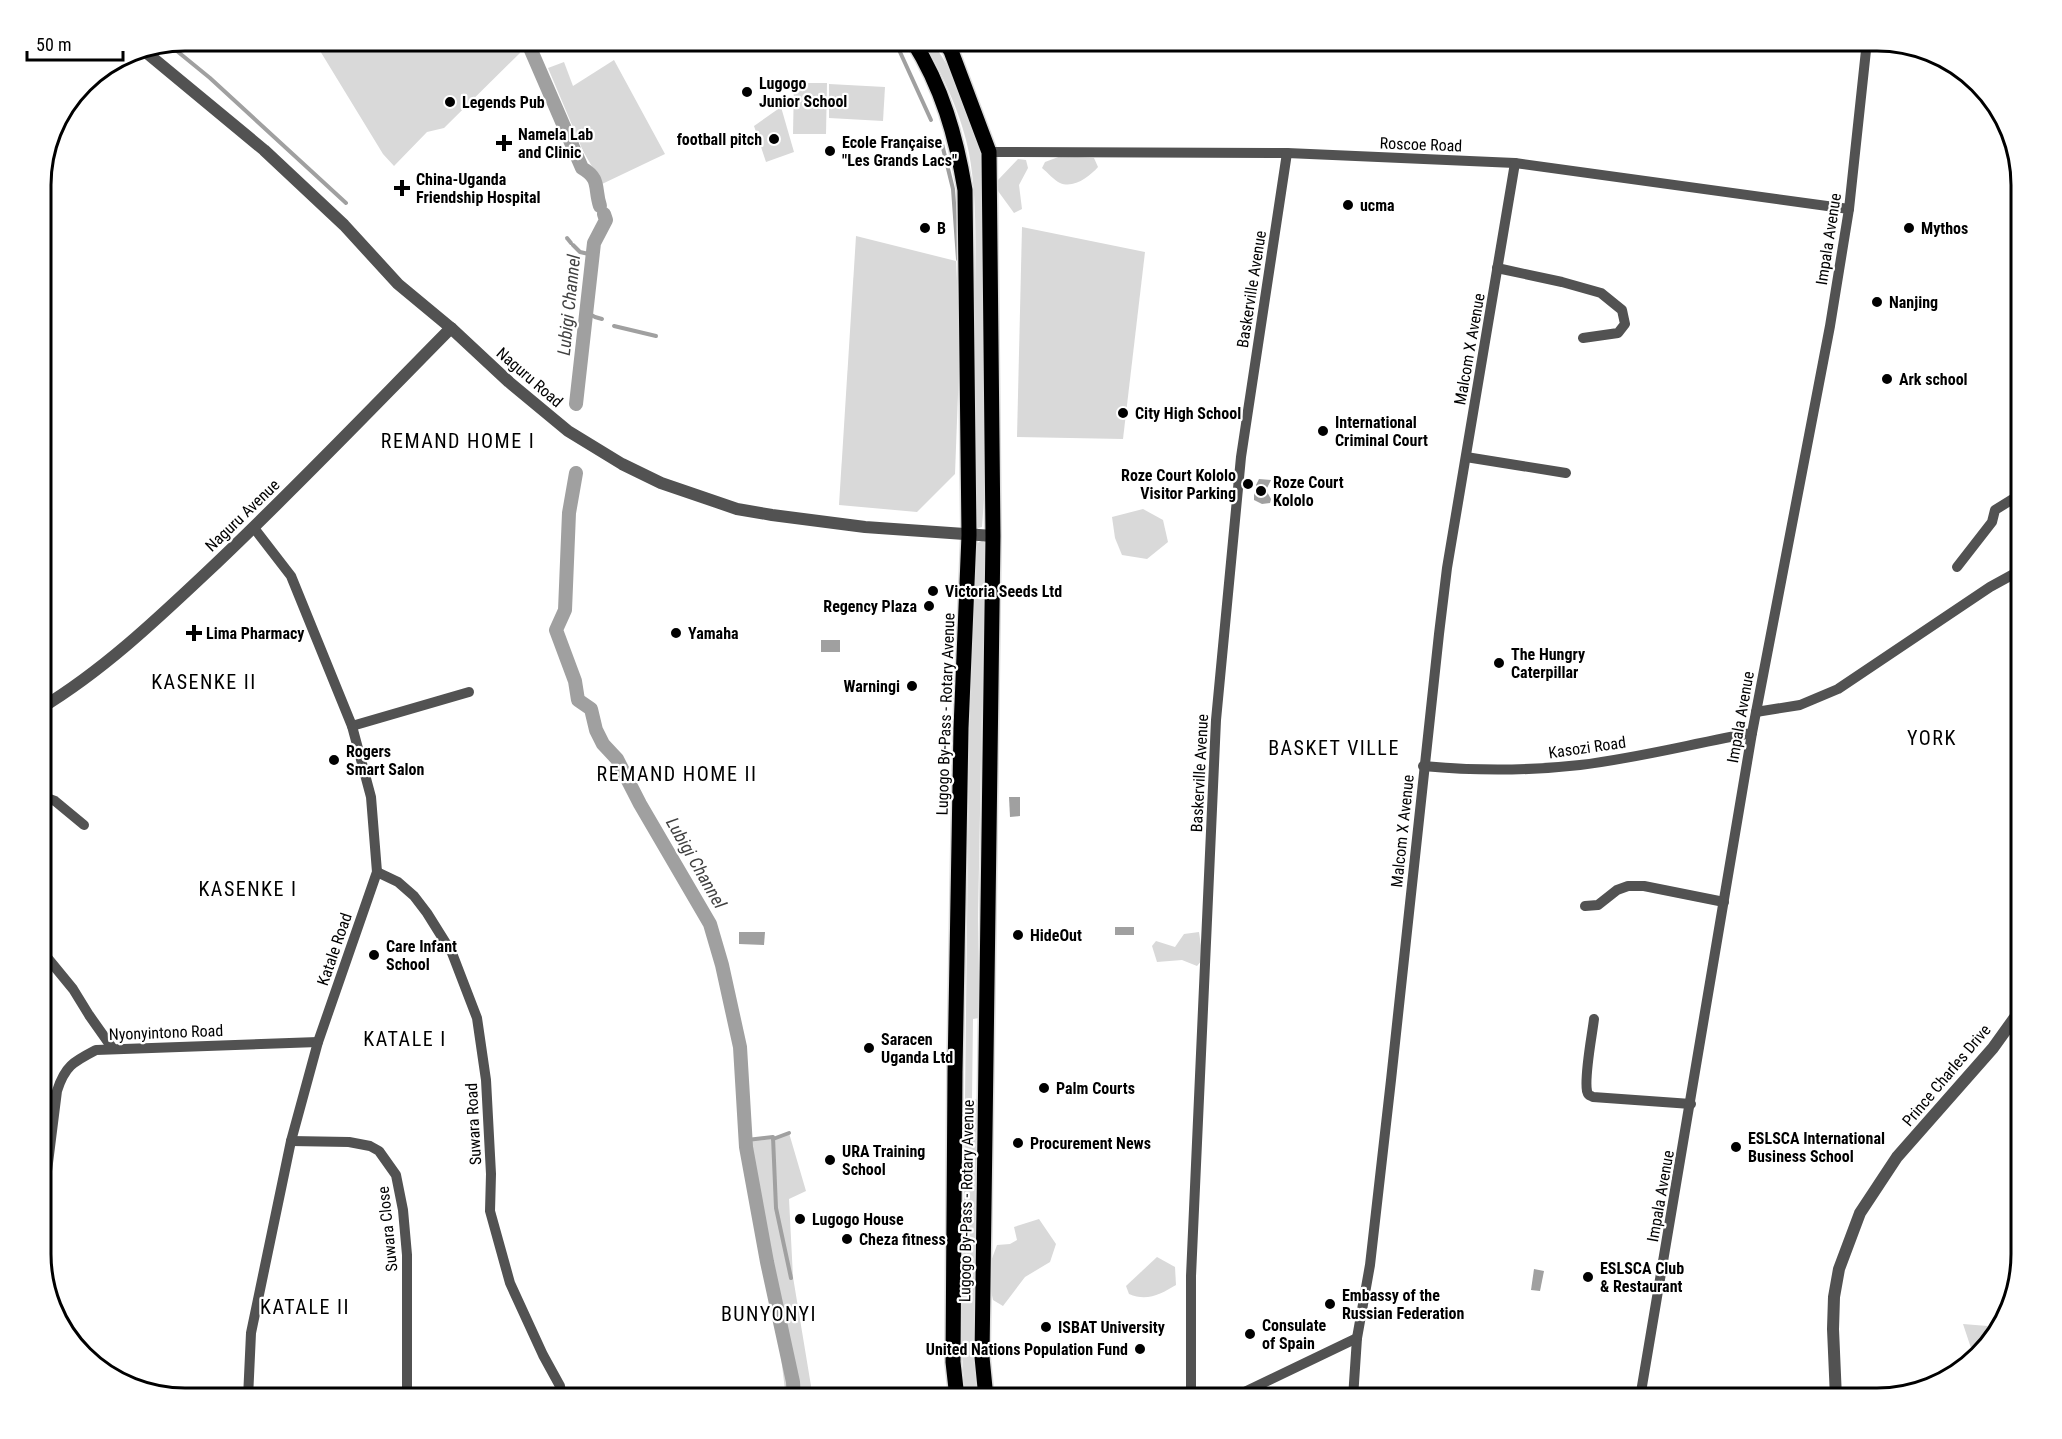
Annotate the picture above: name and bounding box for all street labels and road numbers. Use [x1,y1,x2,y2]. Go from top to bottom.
street label: Roscoe Road [1379,134,1463,155]
street label: Impala Avenue [1812,192,1845,286]
street label: Baskerville Avenue [1233,229,1270,349]
street label: Malcom X Avenue [1450,292,1489,406]
street label: Naguru Road [493,343,567,411]
street label: Naguru Avenue [201,475,283,555]
street label: Lugogo By-Pass - Rotary Avenue [932,612,959,816]
street label: Impala Avenue [1723,670,1758,764]
street label: Baskerville Avenue [1187,713,1212,833]
street label: Kasozi Road [1547,733,1627,762]
street label: Malcom X Avenue [1387,774,1418,888]
street label: Katale Road [313,910,356,988]
street label: Nyonyintono Road [108,1021,224,1044]
street label: Prince Charles Drive [1898,1021,1995,1130]
street label: Suwara Road [462,1082,485,1165]
street label: Lugogo By-Pass - Rotary Avenue [955,1100,978,1302]
street label: Impala Avenue [1643,1149,1678,1243]
street label: Suwara Close [374,1185,401,1272]

